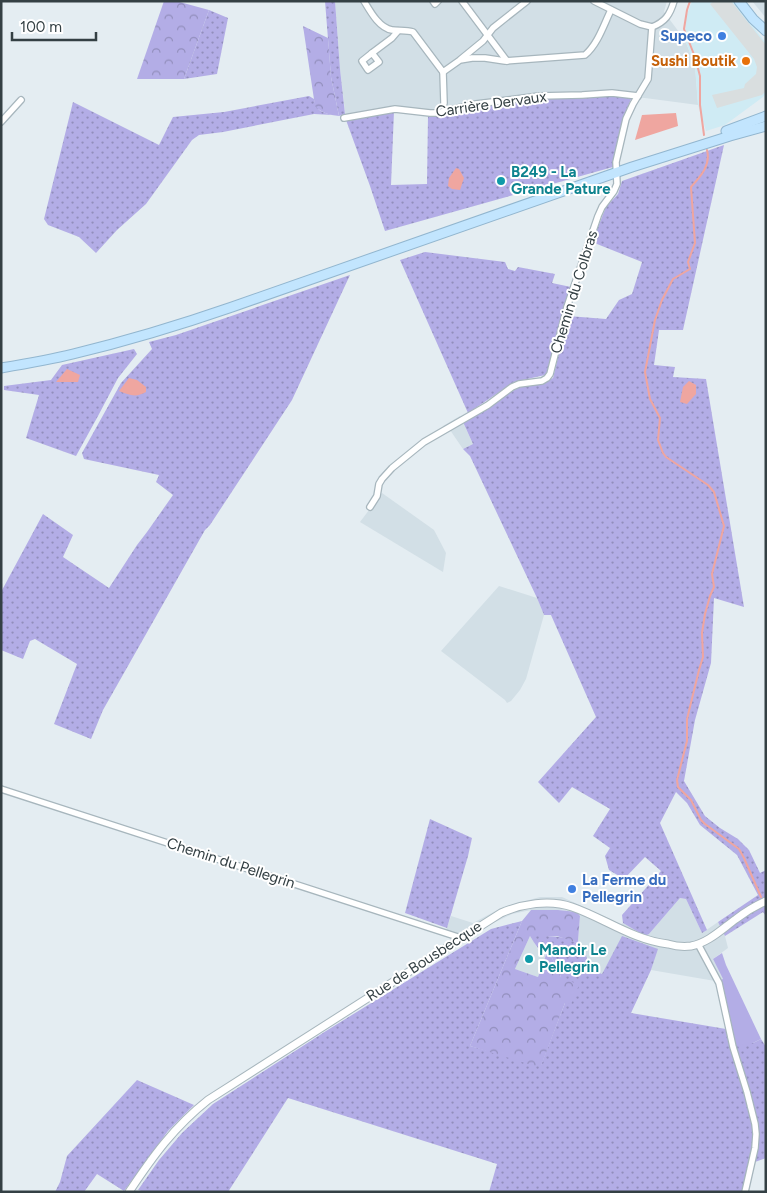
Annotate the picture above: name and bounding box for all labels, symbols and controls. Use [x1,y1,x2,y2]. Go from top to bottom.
scale bar [12,10,96,42]
text: 100 m [20,18,62,36]
place label: Supeco [660,27,712,45]
marker: Supeco [716,30,728,42]
place label: Sushi Boutik [651,52,736,70]
marker: Sushi Boutik [740,55,752,67]
street label: Carrière Dervaux [434,87,548,121]
place label: B249 - La Grande Pature [511,163,611,198]
marker: B249 - La Grande Pature [495,175,507,187]
street label: Chemin du Colbras [547,228,601,356]
street label: Chemin du Pellegrin [165,834,297,892]
place label: La Ferme du Pellegrin [582,871,666,906]
marker: La Ferme du Pellegrin [566,883,578,895]
street label: Rue de Bousbecque [363,917,485,1005]
place label: Manoir Le Pellegrin [539,941,607,976]
marker: Manoir Le Pellegrin [523,953,535,965]

